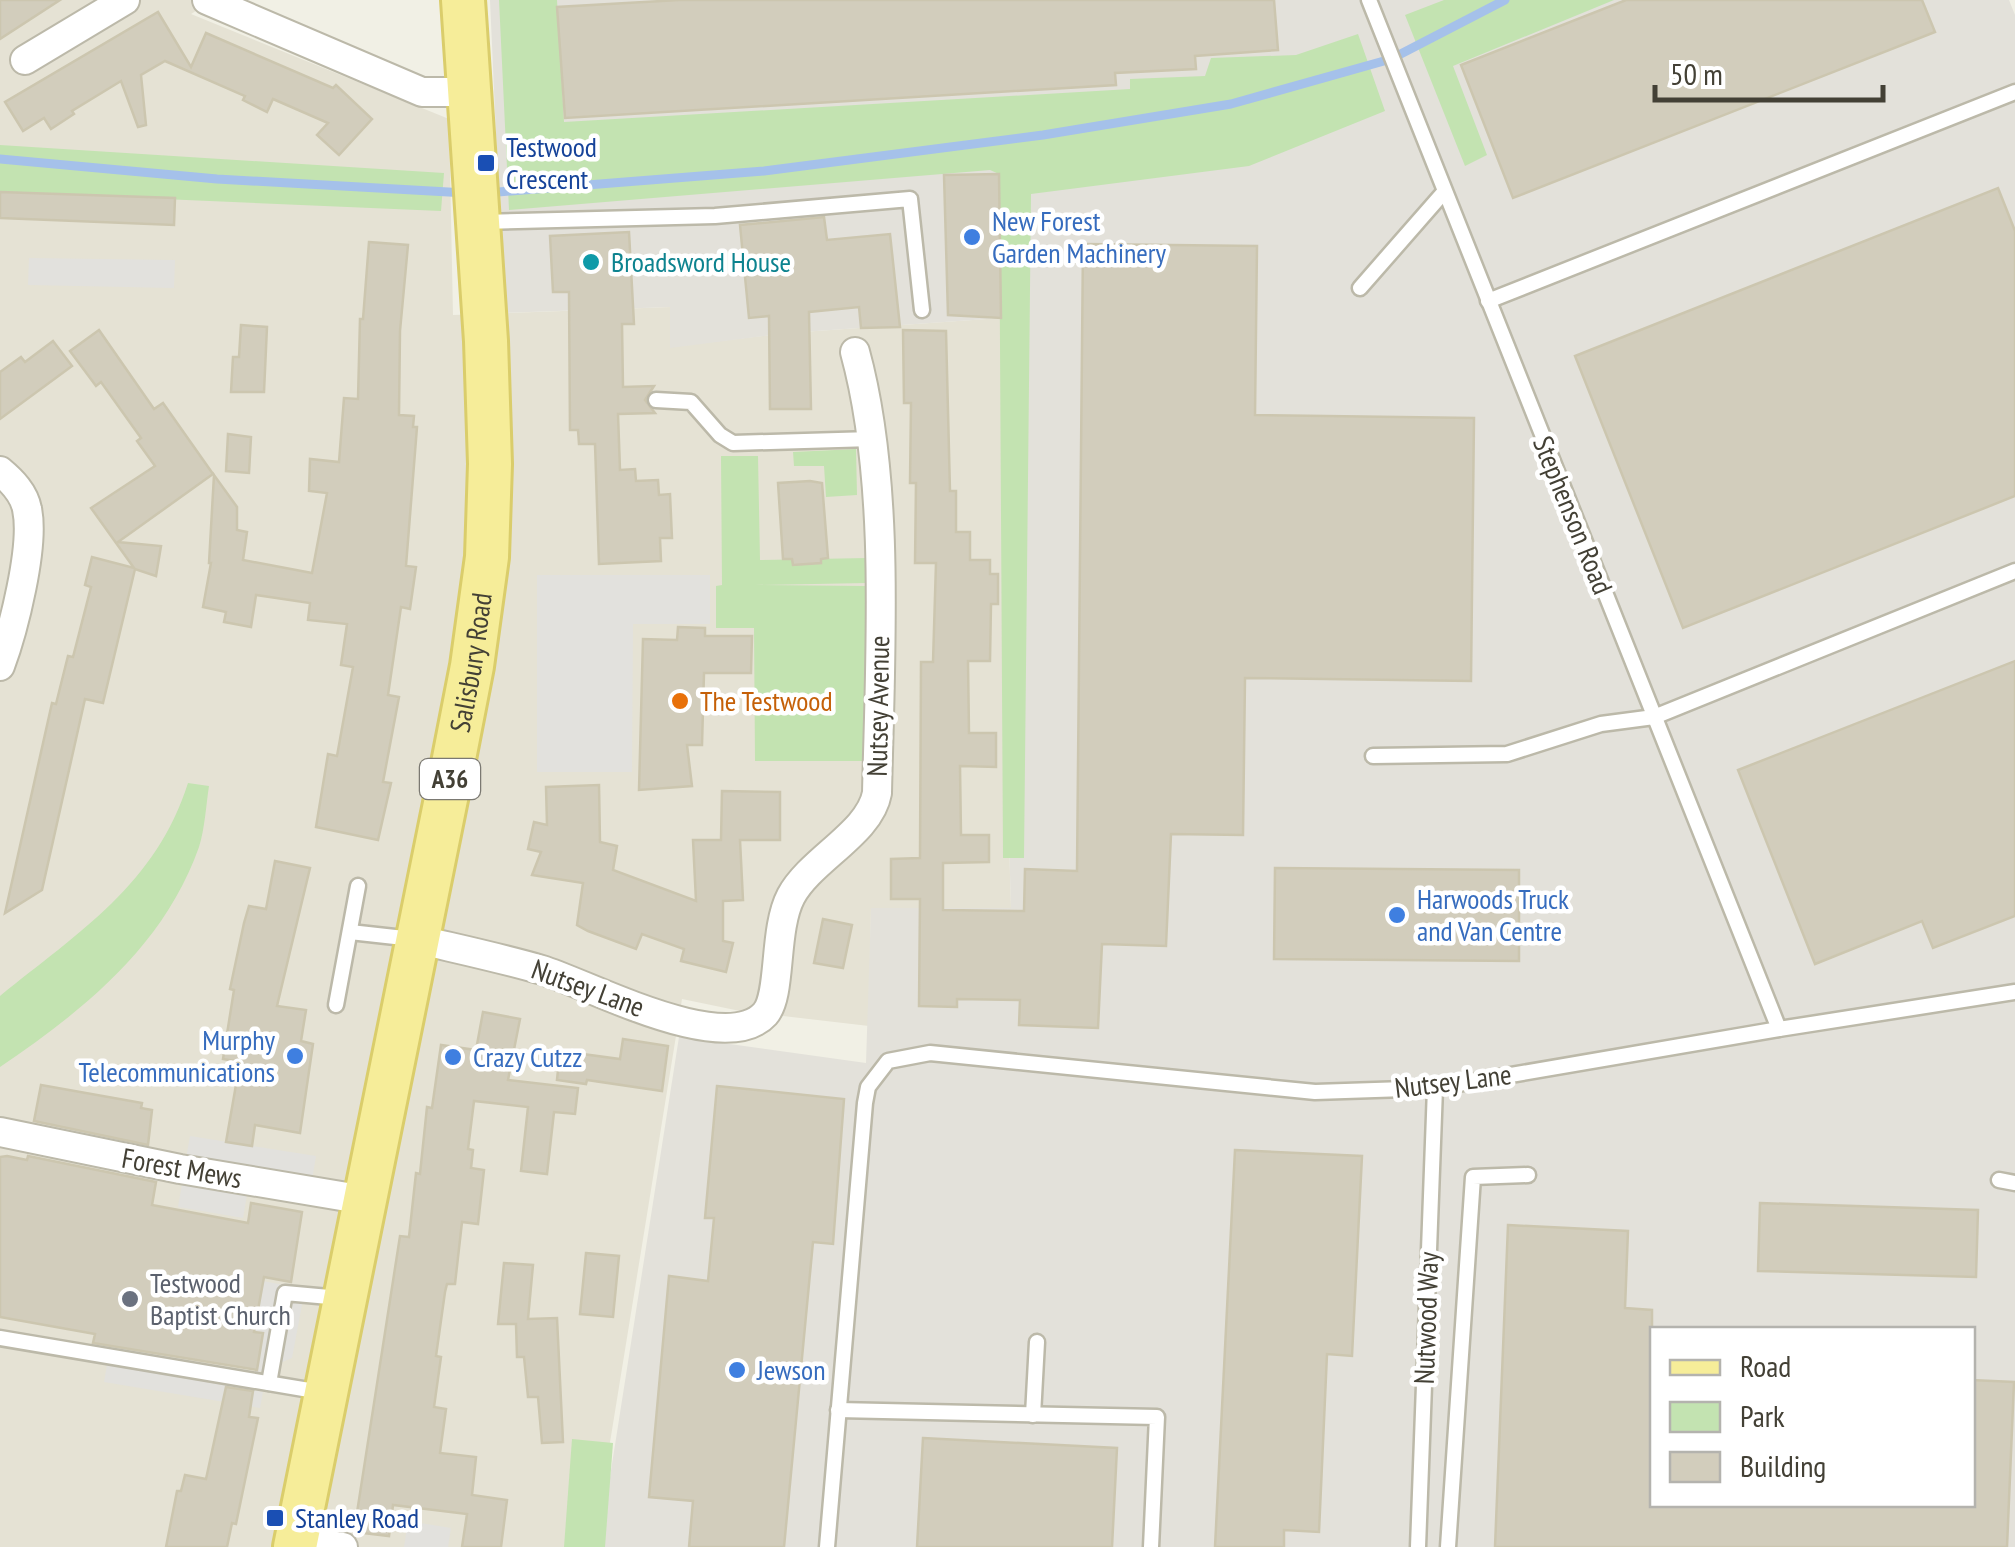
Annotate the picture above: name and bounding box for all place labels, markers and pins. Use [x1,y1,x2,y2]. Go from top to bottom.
place label: Testwood Crescent [506,128,597,197]
marker: Testwood Crescent [475,152,497,174]
place label: New Forest Garden Machinery [992,202,1166,271]
marker: New Forest Garden Machinery [961,226,983,248]
place label: Broadsword House [611,243,791,280]
marker: Broadsword House [580,251,602,273]
place label: The Testwood [700,682,833,719]
marker: The Testwood [669,690,691,712]
place label: Harwoods Truck and Van Centre [1417,880,1569,949]
marker: Harwoods Truck and Van Centre [1386,904,1408,926]
place label: Murphy Telecommunications [79,1021,275,1090]
place label: Crazy Cutzz [473,1038,582,1075]
marker: Murphy Telecommunications [284,1045,306,1067]
marker: Crazy Cutzz [442,1046,464,1068]
place label: Testwood Baptist Church [150,1264,291,1333]
marker: Testwood Baptist Church [119,1288,141,1310]
place label: Jewson [756,1351,825,1388]
marker: Jewson [726,1359,748,1381]
place label: Stanley Road [295,1499,419,1536]
marker: Stanley Road [264,1507,286,1529]

